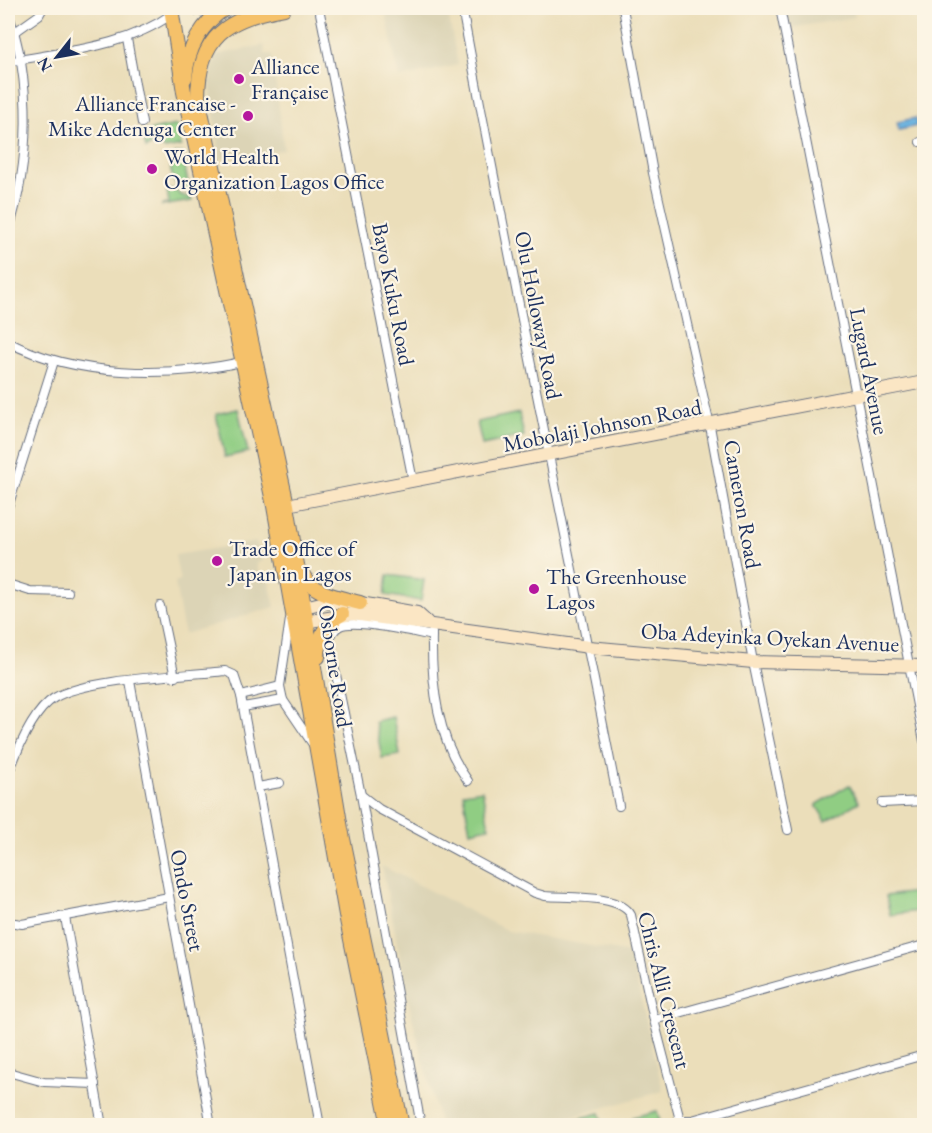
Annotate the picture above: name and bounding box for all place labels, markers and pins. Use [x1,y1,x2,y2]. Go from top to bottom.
place label: Alliance Française [250,52,329,106]
marker: Alliance Française [232,72,246,86]
place label: Alliance Francaise - Mike Adenuga Center [48,89,237,143]
marker: Alliance Francaise - Mike Adenuga Center [241,109,255,123]
place label: World Health Organization Lagos Office [164,142,385,196]
marker: World Health Organization Lagos Office [145,162,159,176]
place label: Trade Office of Japan in Lagos [227,534,358,588]
marker: Trade Office of Japan in Lagos [210,554,224,568]
place label: The Greenhouse Lagos [546,562,687,616]
marker: The Greenhouse Lagos [527,582,541,596]

